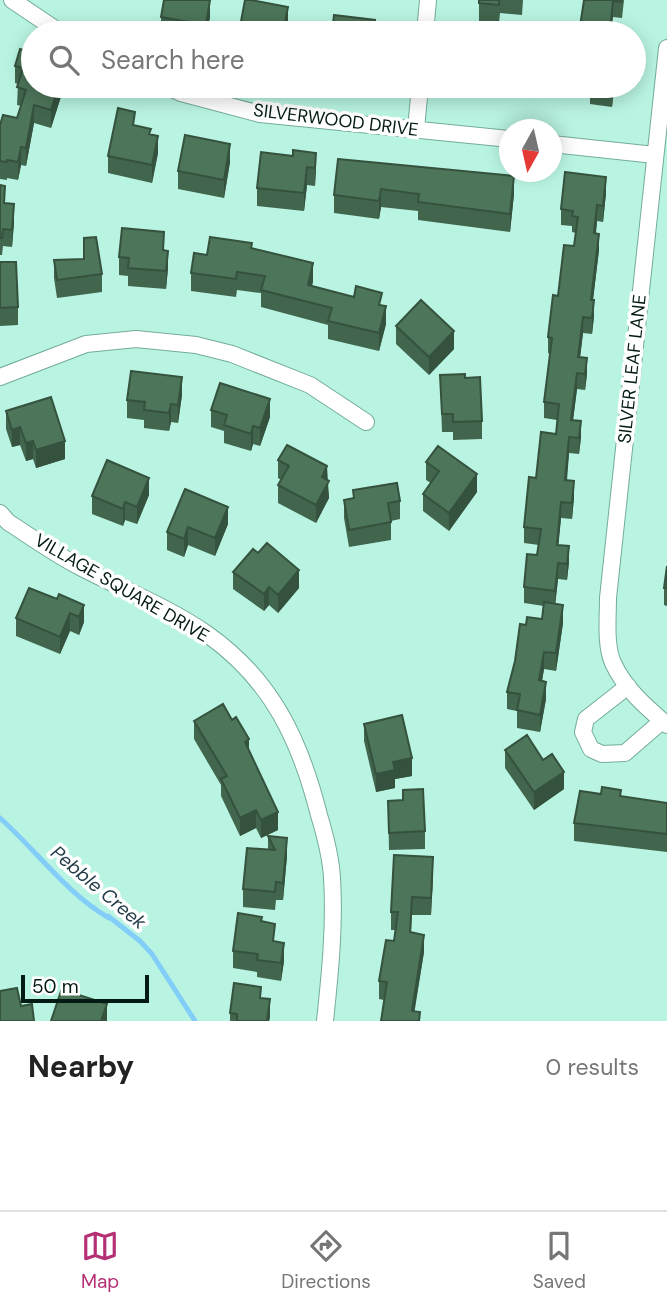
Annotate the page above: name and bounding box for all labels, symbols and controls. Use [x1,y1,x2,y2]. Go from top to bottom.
search box [21,21,646,98]
icon: search [45,41,83,79]
text: Search here [101,43,244,77]
street label: SILVERWOOD DRIVE [252,98,420,142]
north arrow [499,119,562,182]
street label: SILVER LEAF LANE [612,293,652,445]
street label: VILLAGE SQUARE DRIVE [30,528,214,648]
water label: Pebble Creek [46,840,152,935]
scale bar [21,972,149,1004]
text: 50 m [32,974,79,999]
text: Nearby [28,1047,134,1086]
text: 0 results [546,1052,639,1082]
tab: Map [81,1227,119,1294]
tab: Directions [281,1227,371,1294]
tab: Saved [533,1227,586,1294]

